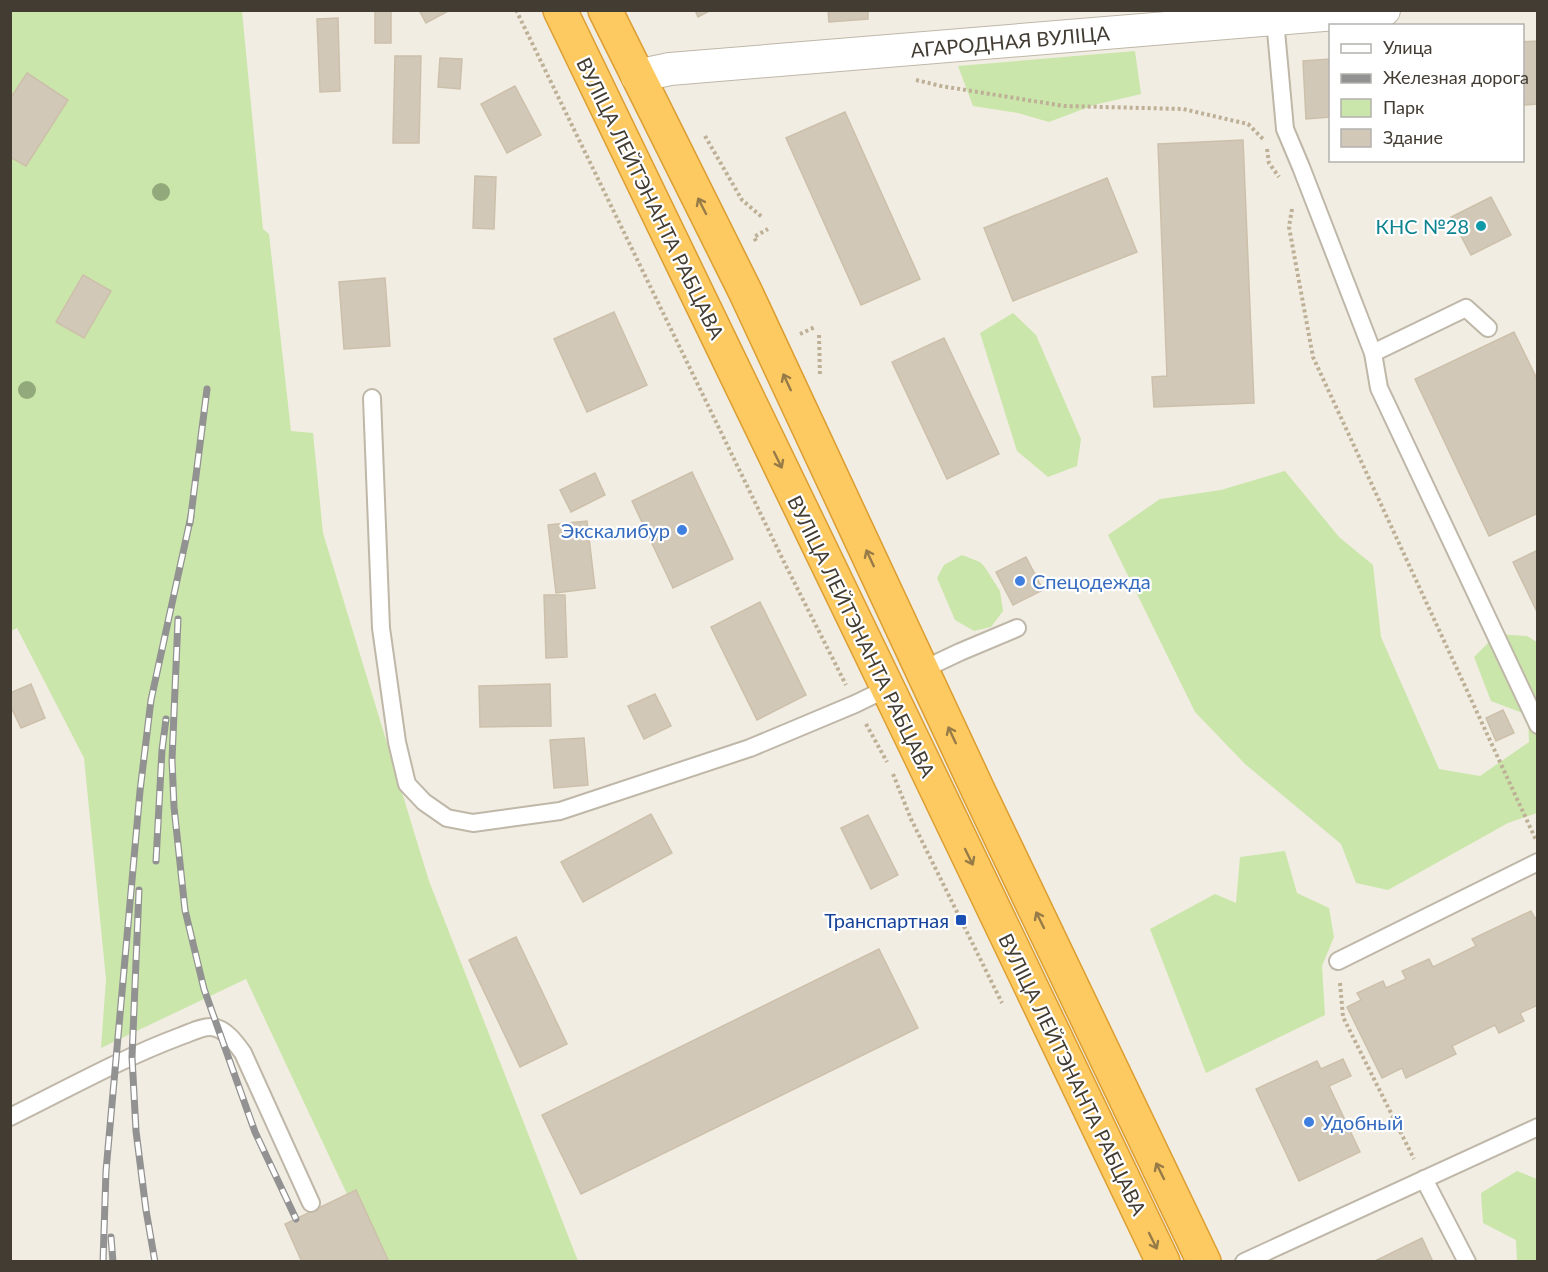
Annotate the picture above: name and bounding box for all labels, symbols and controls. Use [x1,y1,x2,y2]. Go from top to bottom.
street label: АГАРОДНАЯ ВУЛІЦА [910,20,1111,62]
legend [1329,24,1524,162]
text: Улица [1383,36,1433,58]
street label: ВУЛІЦА ЛЕЙТЭНАНТА РАБЦАВА [572,53,730,343]
text: Железная дорога [1383,66,1529,88]
text: Парк [1383,96,1425,118]
text: Здание [1383,126,1443,148]
one-way arrow [696,198,707,216]
place label: КНС №28 [1375,214,1469,238]
marker: КНС №28 [1474,219,1488,233]
one-way arrow [781,373,792,391]
one-way arrow [772,451,784,469]
street label: ВУЛІЦА ЛЕЙТЭНАНТА РАБЦАВА [783,491,941,781]
place label: Экскалибур [561,518,670,542]
marker: Экскалибур [675,523,689,537]
one-way arrow [863,550,875,568]
place label: Спецодежда [1032,569,1151,593]
marker: Спецодежда [1013,574,1027,588]
one-way arrow [946,726,958,744]
one-way arrow [964,847,976,865]
place label: Транспартная [824,908,949,932]
one-way arrow [1033,911,1045,929]
marker: Транспартная [954,913,968,927]
street label: ВУЛІЦА ЛЕЙТЭНАНТА РАБЦАВА [994,929,1152,1219]
place label: Удобный [1321,1110,1403,1134]
marker: Удобный [1302,1115,1316,1129]
one-way arrow [1154,1162,1166,1180]
one-way arrow [1148,1231,1160,1249]

